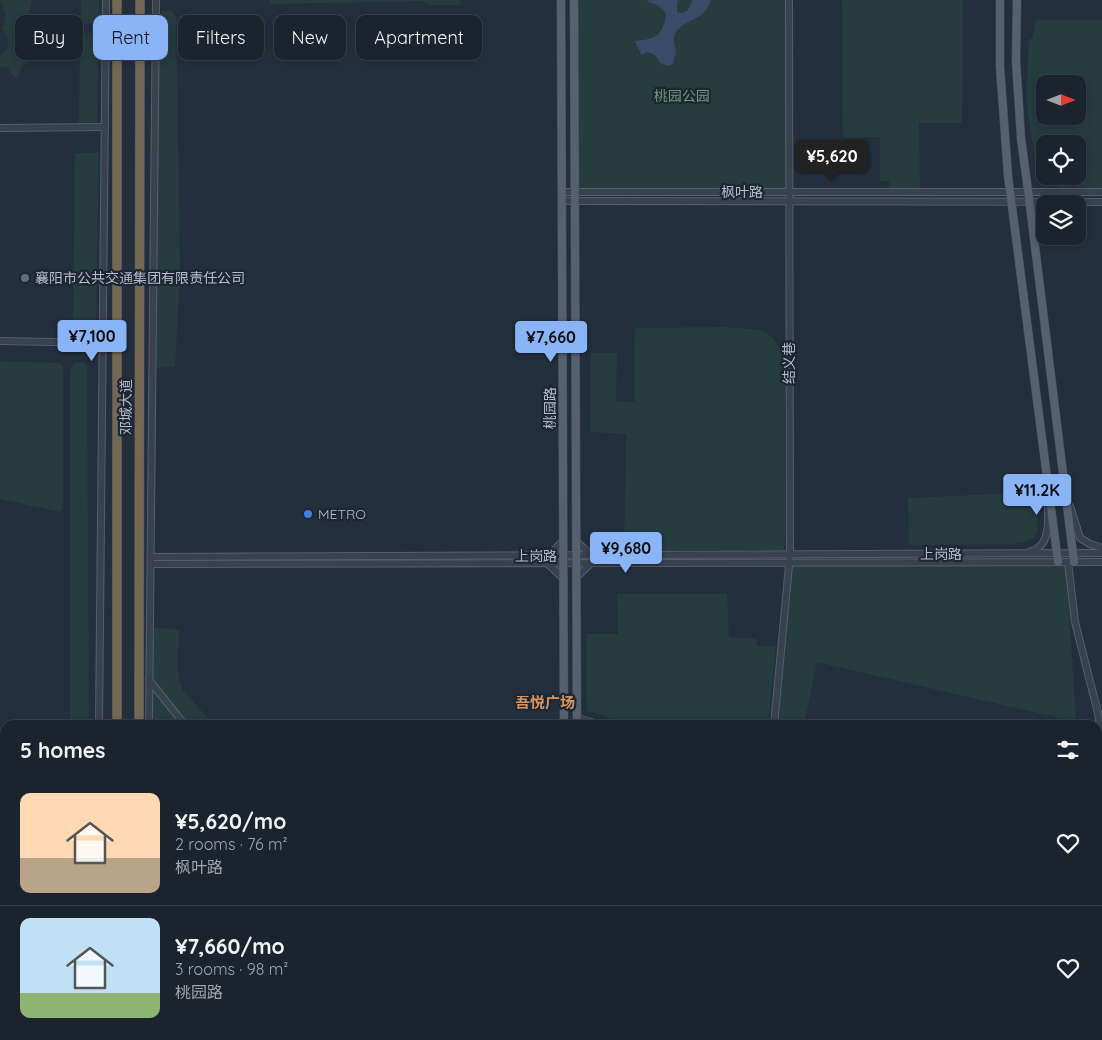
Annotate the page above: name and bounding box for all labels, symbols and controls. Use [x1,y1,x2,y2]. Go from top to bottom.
chip: Buy [15,15,83,60]
chip: Rent [93,15,168,60]
chip: Filters [178,15,264,60]
chip: New [274,15,346,60]
chip: Apartment [356,15,482,60]
north arrow [1036,75,1086,125]
map controls [1036,75,1086,245]
park label: 桃园公园 [654,87,710,105]
button: locate [1036,135,1086,185]
pin: ¥5,620 [791,140,873,182]
text: ¥5,620 [807,146,857,166]
street label: 枫叶路 [721,183,763,201]
button: layers [1036,195,1086,245]
place label: 襄阳市公共交通集团有限责任公司 [35,269,245,287]
marker: 襄阳市公共交通集团有限责任公司 [19,272,31,284]
pin: ¥7,100 [51,320,133,362]
pin: ¥7,660 [510,320,592,363]
text: ¥7,100 [69,326,116,346]
text: ¥7,660 [526,327,576,347]
street label: 结义巷 [780,342,798,384]
street label: 邓城大道 [117,379,135,435]
street label: 桃园路 [541,387,559,429]
pin: ¥11.2K [996,474,1078,516]
text: ¥11.2K [1014,480,1060,500]
place label: METRO [318,505,366,523]
marker: METRO [302,508,314,520]
pin: ¥9,680 [585,532,667,574]
text: ¥9,680 [601,538,651,558]
street label: 上岗路 [920,545,962,563]
street label: 上岗路 [515,547,557,565]
district label: 吾悦广场 [515,693,575,712]
icon: filters [1054,736,1082,764]
text: 5 homes [20,737,105,763]
text: ¥5,620/mo [175,808,286,834]
icon: home [60,813,120,873]
icon: heart [1054,829,1082,857]
text: 2 rooms · 76 m² [175,834,288,854]
text: 枫叶路 [175,857,223,877]
text: ¥7,660/mo [175,933,285,959]
icon: home [60,938,120,998]
icon: heart [1054,954,1082,982]
text: 3 rooms · 98 m² [175,959,288,979]
text: 桃园路 [175,982,223,1002]

